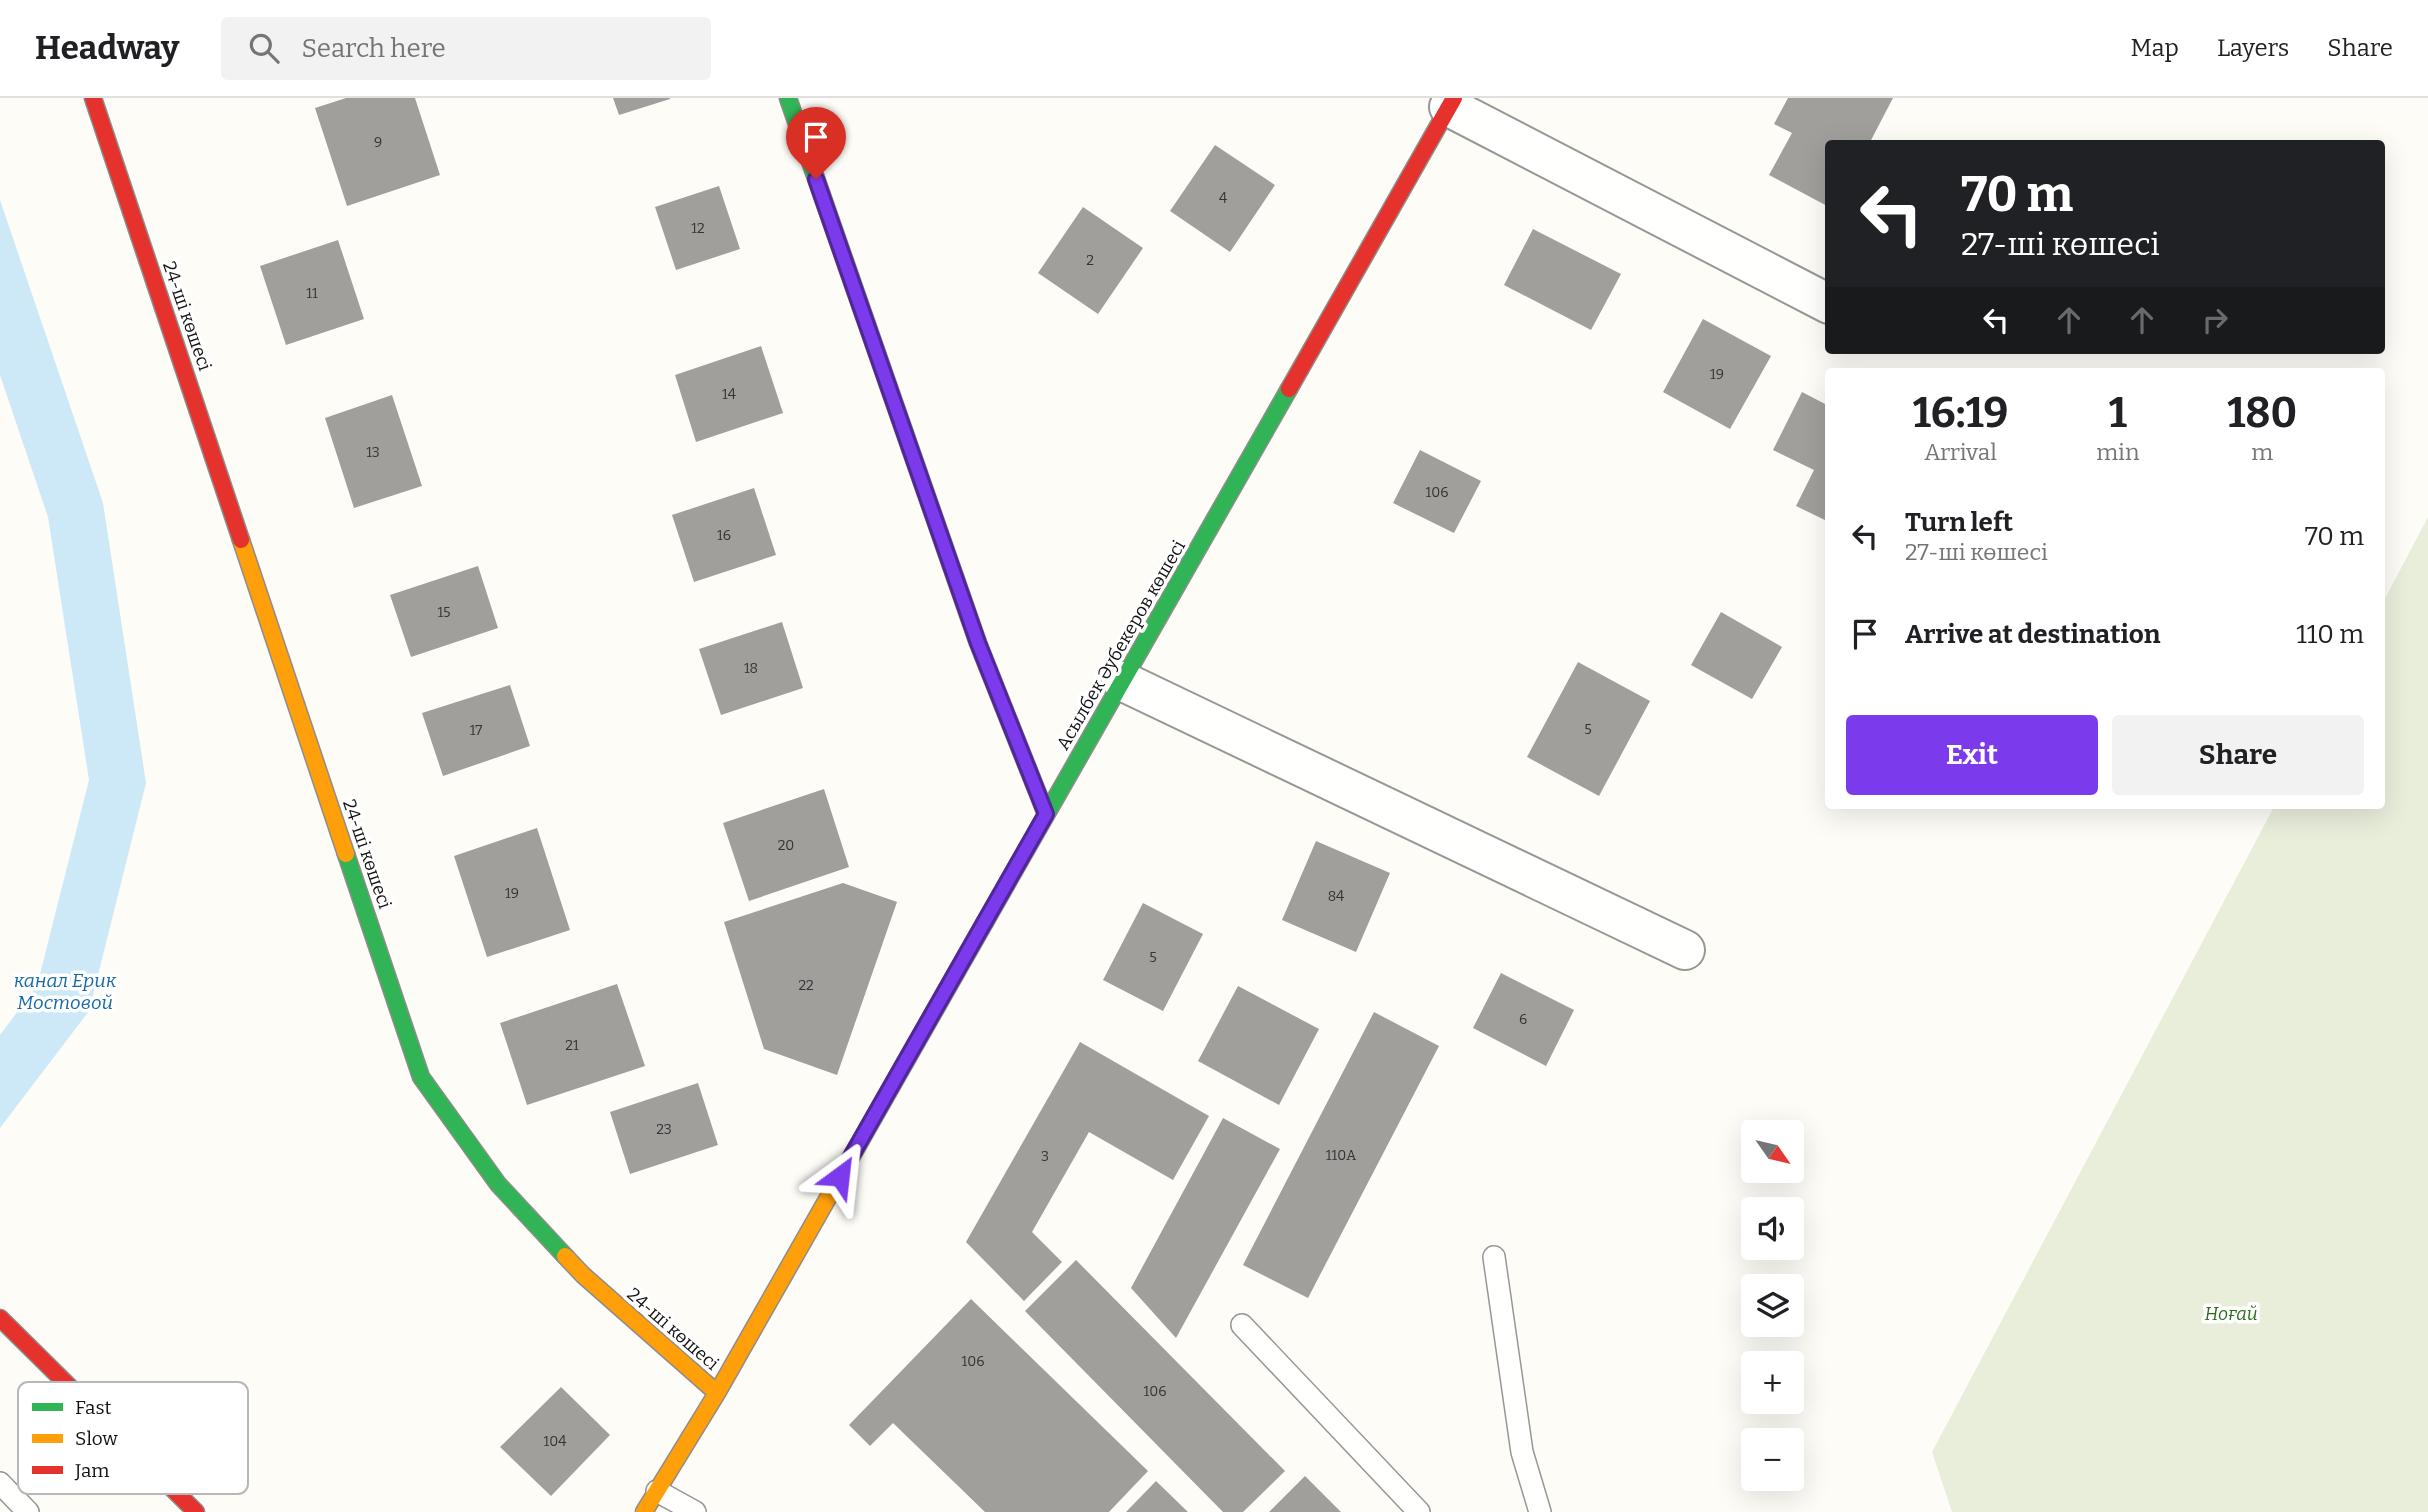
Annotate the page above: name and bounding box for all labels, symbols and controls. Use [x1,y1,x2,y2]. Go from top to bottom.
search box [221,17,711,80]
text: Headway [35,28,179,68]
icon: search [245,29,283,67]
text: Search here [301,33,446,64]
text: Map [2131,34,2179,62]
text: Layers [2217,34,2289,62]
text: Share [2327,34,2393,62]
pin [786,107,846,179]
icon: arrive [797,118,835,156]
house number: 9 [374,134,382,151]
text: 70 m [1961,165,2073,224]
icon: left [1846,168,1937,259]
house number: 4 [1219,190,1227,207]
house number: 12 [691,220,705,237]
text: 27-ші көшесі [1961,225,2160,263]
house number: 2 [1086,252,1094,269]
street label: 24-ші көшесі [158,258,216,374]
house number: 11 [306,285,318,302]
icon: left [1977,301,2015,339]
icon: ahead [2050,301,2088,339]
icon: ahead [2123,301,2161,339]
icon: right [2196,301,2234,339]
house number: 19 [1710,366,1724,383]
house number: 14 [722,386,736,403]
text: 16:19 [1913,388,2008,438]
text: 1 [2109,388,2127,438]
text: 180 [2227,388,2297,438]
text: Arrival [1924,438,1997,466]
text: min [2096,438,2139,466]
text: m [2251,438,2273,466]
house number: 13 [366,444,380,461]
house number: 106 [1426,484,1448,501]
text: Turn left [1905,507,2013,538]
icon: left [1846,517,1884,555]
text: 70 m [2305,521,2364,552]
house number: 16 [717,527,731,544]
street label: Асылбек Әубекеров көшесі [1052,536,1190,754]
text: 27-ші көшесі [1905,538,2048,566]
house number: 15 [437,604,451,621]
icon: arrive [1846,615,1884,653]
text: Arrive at destination [1905,619,2160,650]
text: 110 m [2296,619,2364,650]
house number: 18 [744,660,758,677]
button: Exit [1846,715,2098,795]
button: Share [2112,715,2364,795]
house number: 5 [1584,721,1592,738]
house number: 17 [470,722,482,739]
street label: 24-ші көшесі [338,796,396,912]
house number: 20 [778,837,794,854]
house number: 19 [505,885,519,902]
house number: 84 [1328,888,1344,905]
house number: 5 [1149,949,1157,966]
water label: канал Ерик Мостовой [14,969,117,1014]
house number: 22 [798,977,814,994]
house number: 6 [1519,1011,1527,1028]
house number: 21 [565,1037,579,1054]
north arrow [1741,1120,1804,1183]
map controls [1741,1120,1804,1491]
house number: 23 [656,1121,672,1138]
position arrow [803,1139,877,1213]
house number: 110А [1326,1147,1356,1164]
house number: 3 [1041,1148,1049,1165]
button: sound [1741,1197,1804,1260]
button: layers [1741,1274,1804,1337]
street label: 24-ші көшесі [623,1283,723,1375]
park label: Ноғай [2204,1303,2258,1325]
button: + [1741,1351,1804,1414]
house number: 106 [962,1353,984,1370]
legend [18,1382,248,1494]
house number: 106 [1144,1383,1166,1400]
text: Fast [75,1396,112,1419]
text: Slow [75,1427,118,1450]
button: − [1741,1428,1804,1491]
house number: 104 [544,1433,566,1450]
text: Jam [74,1459,109,1482]

